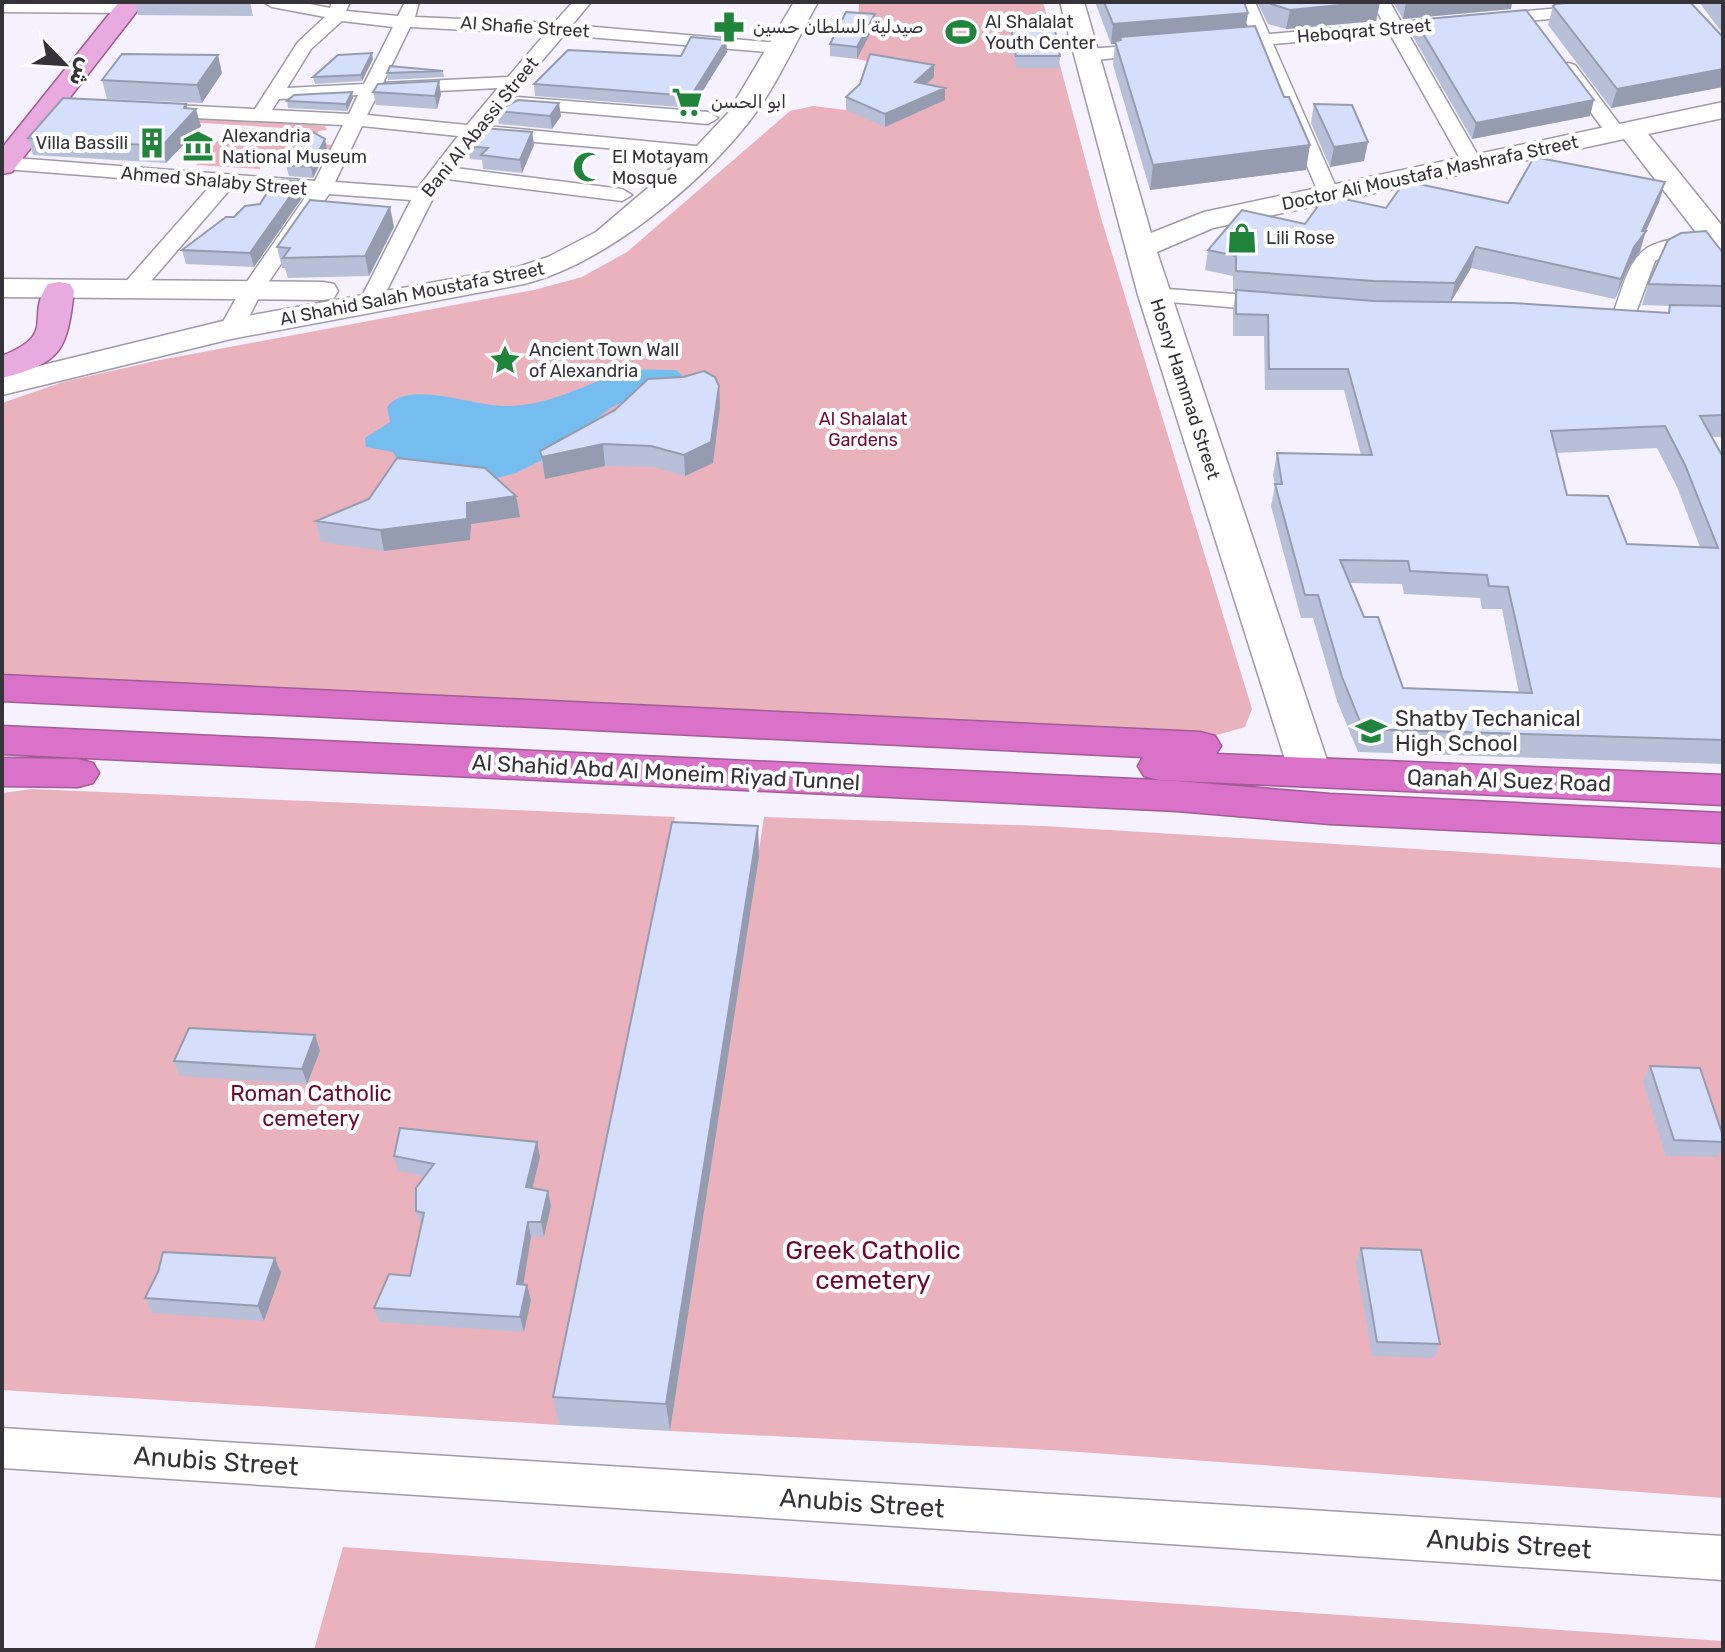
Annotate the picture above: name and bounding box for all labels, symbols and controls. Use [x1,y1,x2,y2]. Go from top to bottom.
pharmacy icon: صيدلية السلطان حسين [712,10,746,44]
place label: Al Shalalat Youth Center [985,11,1096,54]
street label: Al Shafie Street [460,12,590,42]
street label: Heboqrat Street [1296,14,1432,48]
sports icon: Al Shalalat Youth Center [944,15,978,49]
place label: صيدلية السلطان حسين [753,16,923,38]
north arrow [24,24,104,104]
street label: Bani Al Abassi Street [417,53,543,201]
text: ش [64,54,100,91]
supermarket icon: ابو الحسن [670,85,704,119]
place label: ابو الحسن [711,91,786,113]
place label: Alexandria National Museum [222,125,367,168]
building icon: Villa Bassili [135,126,169,160]
museum icon: Alexandria National Museum [181,129,215,163]
street label: Doctor Ali Moustafa Mashrafa Street [1280,131,1580,215]
place label: Villa Bassili [35,132,128,154]
place label: El Motayam Mosque [612,146,709,189]
mosque icon: El Motayam Mosque [571,150,605,184]
street label: Ahmed Shalaby Street [120,162,308,200]
shop icon: Lili Rose [1225,221,1259,255]
place label: Lili Rose [1266,227,1335,249]
street label: Al Shahid Salah Moustafa Street [278,258,546,330]
street label: Hosny Hammad Street [1145,296,1225,482]
place label: Ancient Town Wall of Alexandria [529,339,679,382]
place icon: Ancient Town Wall of Alexandria [488,343,522,377]
park label: Al Shalalat Gardens [819,408,907,451]
place label: Shatby Techanical High School [1395,705,1581,757]
school or university icon: Shatby Techanical High School [1354,714,1388,748]
street label: Al Shahid Abd Al Moneim Riyad Tunnel [471,749,861,796]
street label: Qanah Al Suez Road [1406,763,1611,798]
park label: Roman Catholic cemetery [230,1080,392,1132]
park label: Greek Catholic cemetery [785,1235,961,1296]
street label: Anubis Street [132,1440,300,1483]
street label: Anubis Street [778,1482,946,1525]
street label: Anubis Street [1425,1523,1593,1566]

